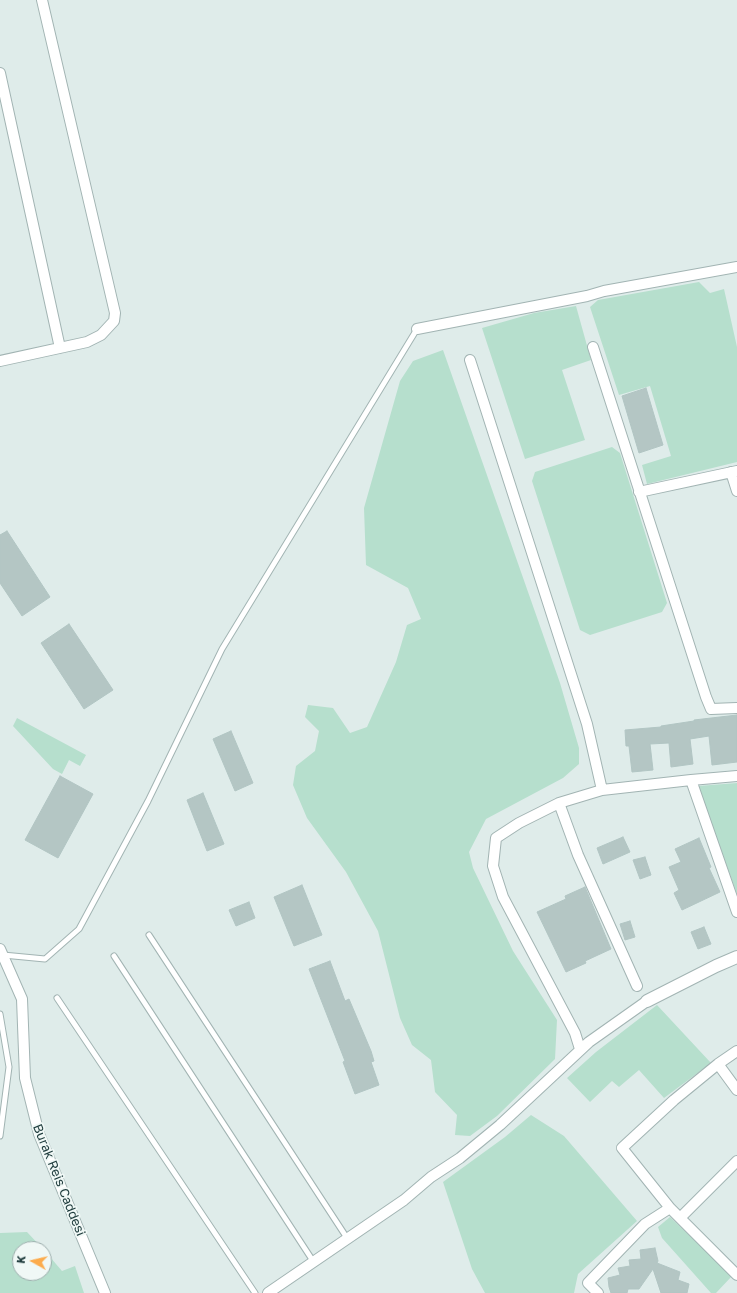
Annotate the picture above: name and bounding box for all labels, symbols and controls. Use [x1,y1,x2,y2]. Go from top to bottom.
street label: Burak Reis Caddesi [29,1122,89,1238]
north arrow [12,1241,52,1281]
text: K [14,1255,28,1264]

